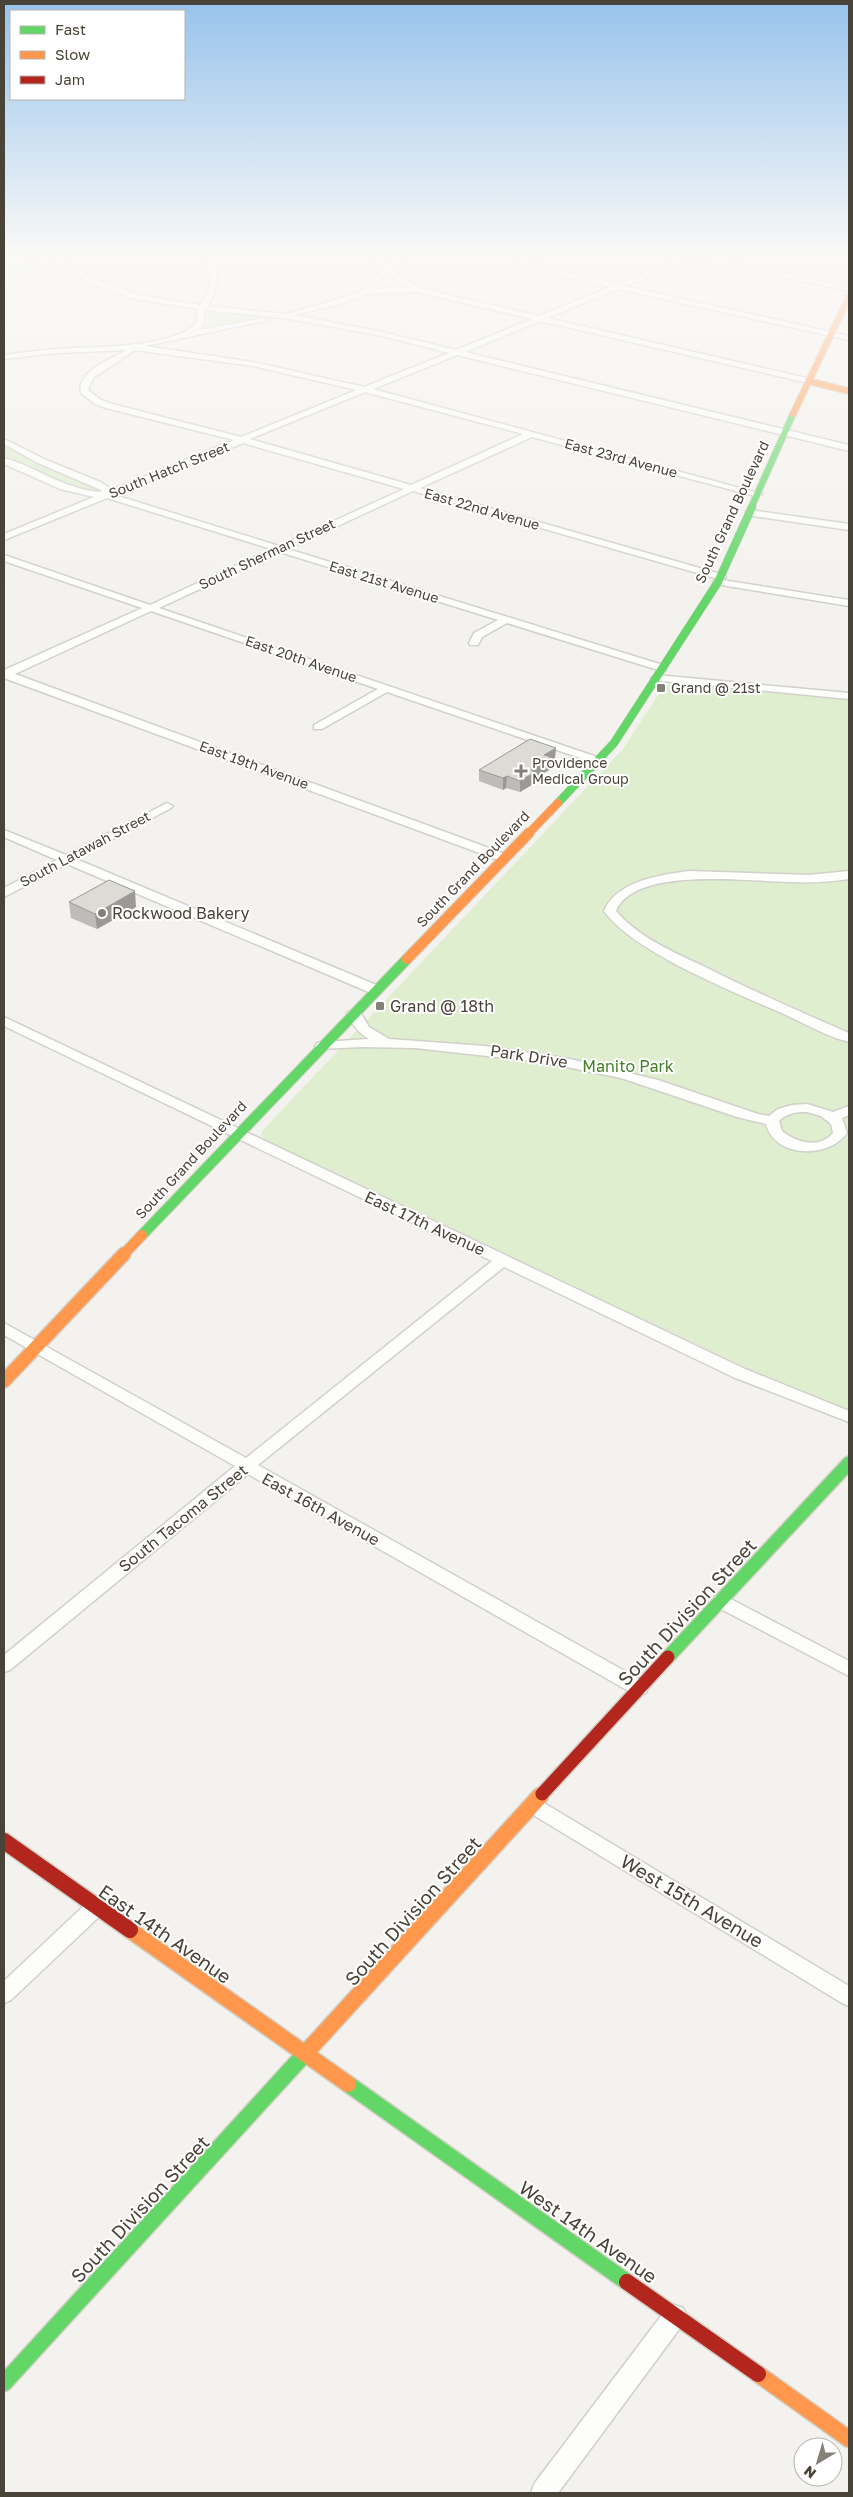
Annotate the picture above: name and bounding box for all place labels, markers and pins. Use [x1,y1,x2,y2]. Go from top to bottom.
place label: Grand @ 21st [671,679,761,696]
marker: Grand @ 21st [655,682,667,694]
place label: Providence Medical Group [532,754,629,787]
marker: Providence Medical Group [514,764,528,778]
place label: Rockwood Bakery [112,903,250,923]
marker: Rockwood Bakery [96,907,108,919]
place label: Grand @ 18th [390,996,494,1016]
marker: Grand @ 18th [374,1000,386,1012]

